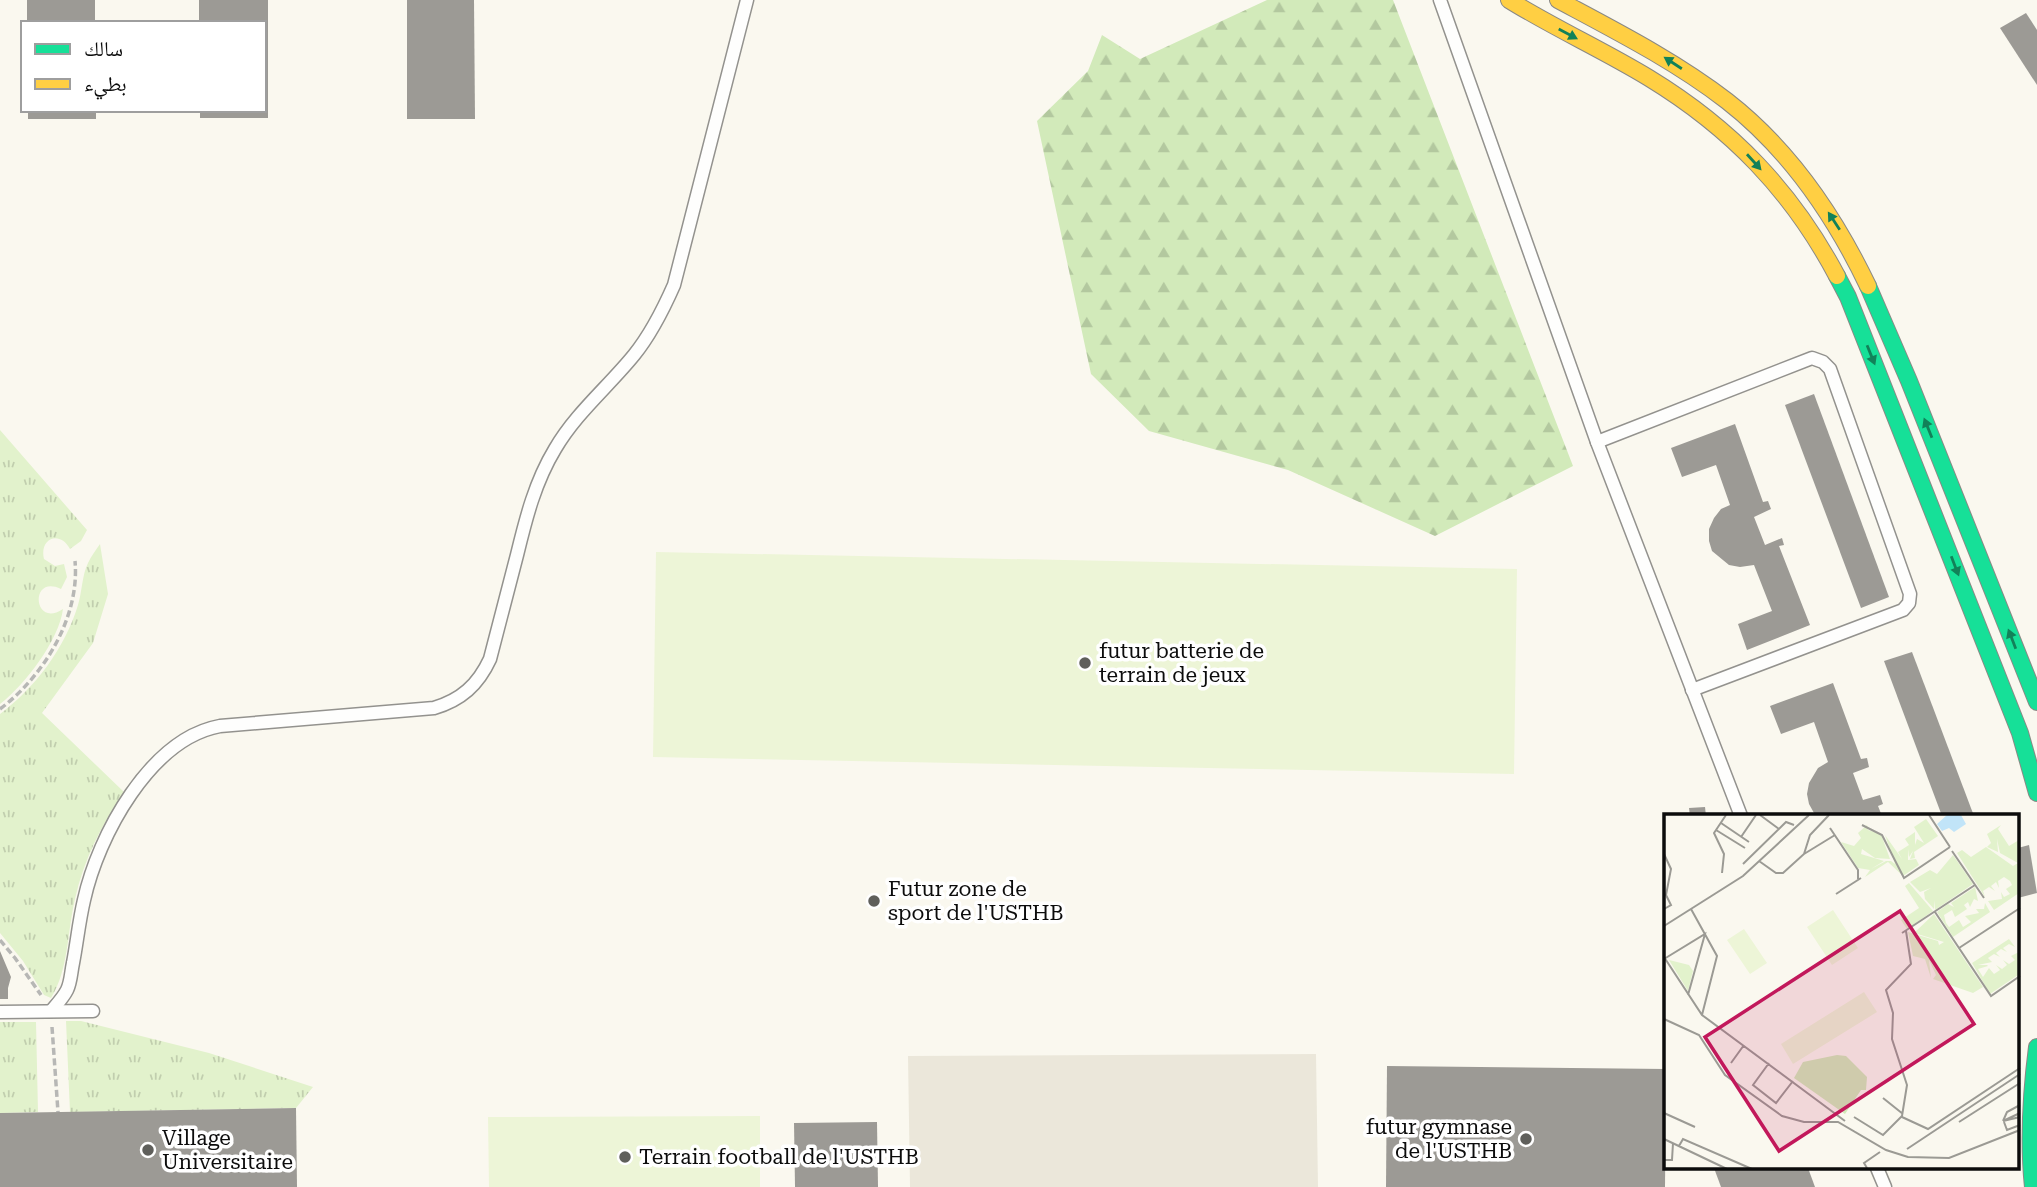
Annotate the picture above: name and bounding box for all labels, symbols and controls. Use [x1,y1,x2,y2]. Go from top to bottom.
legend [21,21,266,112]
one-way arrow [1558,28,1578,40]
text: سالك [84,37,123,61]
one-way arrow [1664,56,1683,69]
text: بطيء [84,72,127,100]
one-way arrow [1746,153,1762,170]
one-way arrow [1828,211,1841,230]
one-way arrow [1866,344,1877,365]
one-way arrow [1922,417,1933,438]
one-way arrow [1950,556,1961,577]
one-way arrow [2007,628,2018,649]
place label: futur batterie de terrain de jeux [1099,639,1264,687]
marker: futur batterie de terrain de jeux [1077,655,1093,671]
inset map [1664,814,2020,1170]
place label: Futur zone de sport de l'USTHB [888,877,1063,925]
marker: Futur zone de sport de l'USTHB [866,893,882,909]
place label: futur gymnase de l'USTHB [1366,1115,1512,1163]
place label: Village Universitaire [162,1126,293,1174]
marker: futur gymnase de l'USTHB [1518,1131,1534,1147]
marker: Village Universitaire [140,1142,156,1158]
place label: Terrain football de l'USTHB [639,1145,919,1169]
marker: Terrain football de l'USTHB [617,1149,633,1165]

